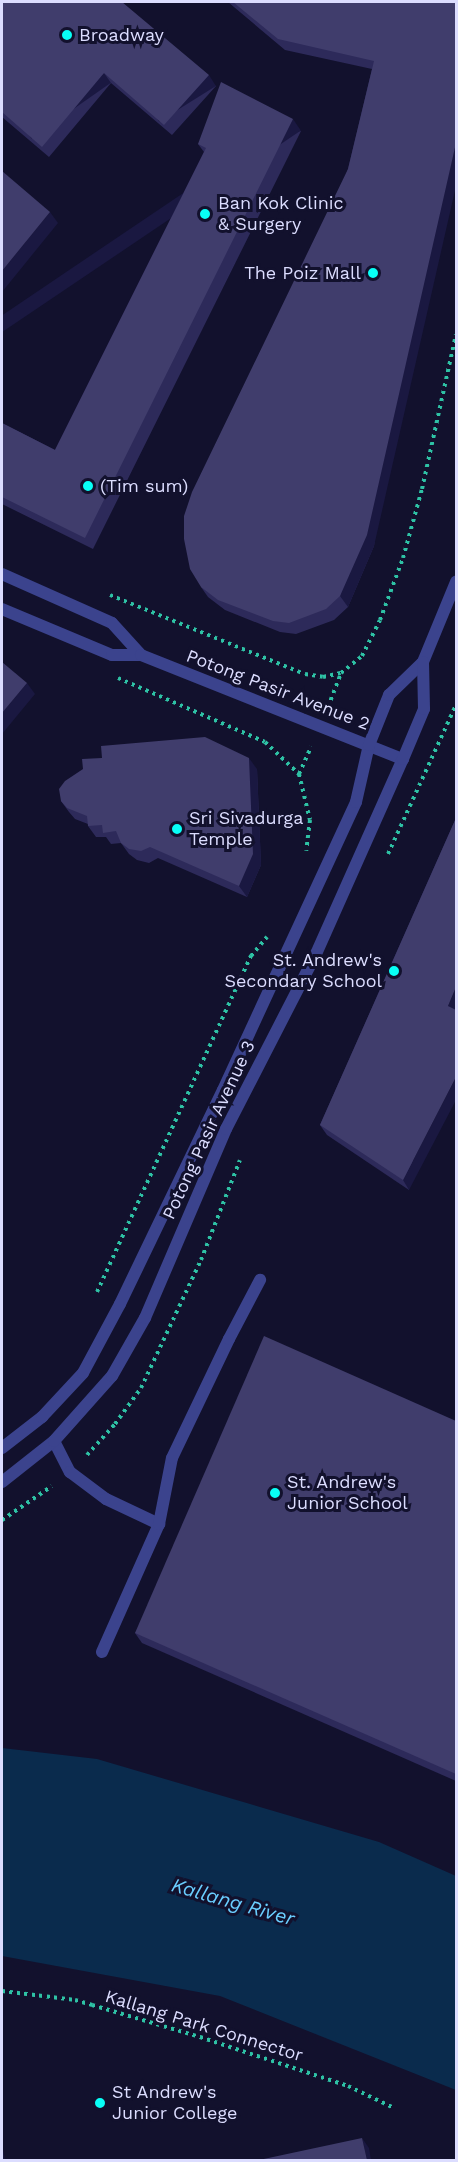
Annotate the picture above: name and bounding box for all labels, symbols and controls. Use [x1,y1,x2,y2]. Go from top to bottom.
place label: Broadway [79,24,164,46]
marker: Broadway [60,28,74,42]
place label: Ban Kok Clinic & Surgery [218,193,344,236]
marker: Ban Kok Clinic & Surgery [196,205,214,223]
place label: The Poiz Mall [244,262,361,284]
marker: The Poiz Mall [366,266,380,280]
place label: (Tim sum) [100,475,188,497]
marker: (Tim sum) [81,479,95,493]
street label: Potong Pasir Avenue 2 [183,645,373,735]
place label: Sri Sivadurga Temple [189,808,303,850]
marker: Sri Sivadurga Temple [170,822,184,836]
place label: St. Andrew's Secondary School [224,950,382,992]
marker: St. Andrew's Secondary School [387,964,401,978]
street label: Potong Pasir Avenue 3 [158,1037,260,1223]
place label: St. Andrew's Junior School [287,1472,408,1514]
marker: St. Andrew's Junior School [268,1486,282,1500]
water label: Kallang River [169,1873,297,1931]
street label: Kallang Park Connector [102,1986,306,2066]
place label: St Andrew's Junior College [112,2082,238,2124]
marker: St Andrew's Junior College [93,2096,107,2110]

